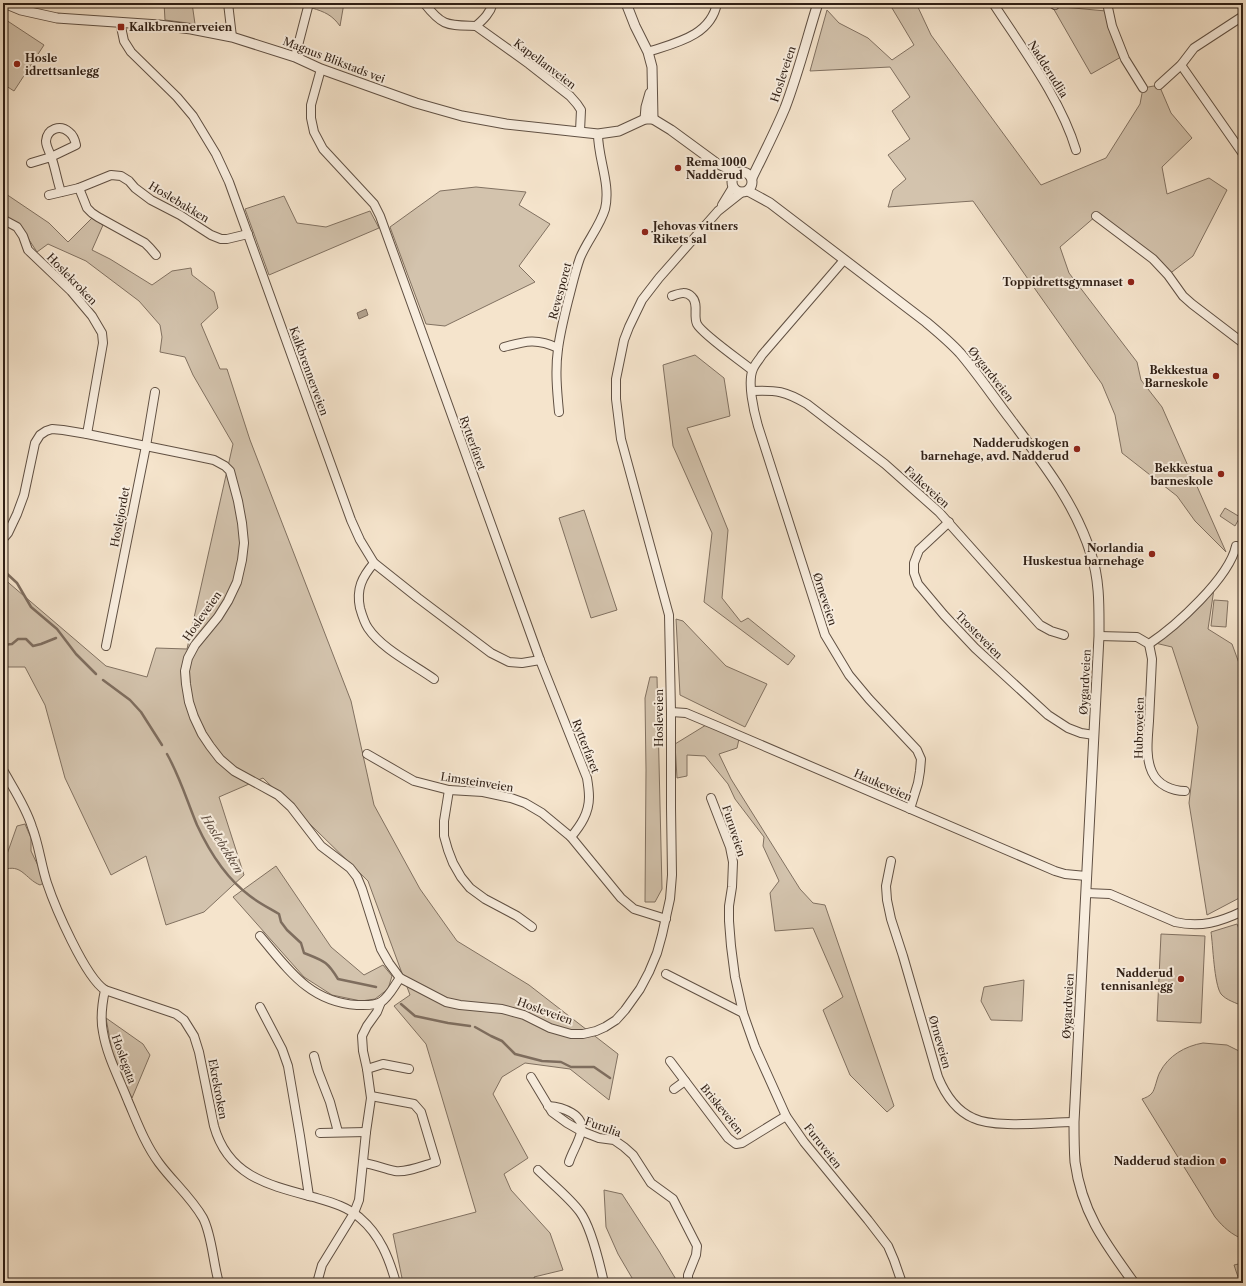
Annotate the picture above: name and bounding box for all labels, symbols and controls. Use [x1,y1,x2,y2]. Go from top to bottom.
place label: Kalkbrennerveien [129,20,233,34]
marker: Kalkbrennerveien [116,22,126,32]
street label: Magnus Blikstads vei [281,34,388,86]
street label: Kapellanveien [511,36,579,92]
street label: Nadderudlia [1025,38,1071,100]
street label: Hosleveien [767,44,799,104]
place label: Hosle idrettsanlegg [25,51,100,78]
marker: Hosle idrettsanlegg [12,59,22,69]
place label: Rema 1000 Nadderud [686,155,747,182]
marker: Rema 1000 Nadderud [673,163,683,173]
street label: Hoslebakken [146,179,212,226]
place label: Jehovas vitners Rikets sal [651,219,738,246]
marker: Jehovas vitners Rikets sal [640,227,650,237]
street label: Hoslekroken [44,250,100,308]
street label: Revesporet [546,261,574,321]
place label: Toppidrettsgymnaset [1003,275,1124,289]
marker: Toppidrettsgymnaset [1126,277,1136,287]
street label: Kalkbrennerveien [286,324,332,418]
street label: Øygardveien [965,344,1017,404]
place label: Bekkestua Barneskole [1144,363,1209,390]
marker: Bekkestua Barneskole [1211,371,1221,381]
street label: Rytterfaret [457,414,489,472]
place label: Nadderudskogen barnehage, avd. Nadderud [920,436,1070,463]
marker: Nadderudskogen barnehage, avd. Nadderud [1072,444,1082,454]
place label: Bekkestua barneskole [1149,461,1214,488]
street label: Falkeveien [902,463,953,511]
marker: Bekkestua barneskole [1216,469,1226,479]
street label: Hoslejordet [107,486,133,548]
place label: Norlandia Huskestua barnehage [1023,541,1145,568]
marker: Norlandia Huskestua barnehage [1147,549,1157,559]
street label: Ørneveien [810,571,840,627]
street label: Hosleveien [180,588,224,644]
street label: Trosteveien [952,608,1006,662]
street label: Øygardveien [1076,649,1094,715]
street label: Hosleveien [652,689,666,747]
street label: Hubroveien [1131,697,1147,759]
street label: Rytterfaret [569,717,603,775]
street label: Haukeveien [852,766,914,804]
street label: Limsteinveien [439,769,515,795]
street label: Furuveien [719,803,749,859]
water label: Hoslebekken [198,810,247,876]
place label: Nadderud tennisanlegg [1101,966,1174,993]
street label: Øygardveien [1059,973,1077,1039]
marker: Nadderud tennisanlegg [1176,974,1186,984]
street label: Hosleveien [515,994,575,1028]
street label: Ørneveien [926,1014,954,1070]
street label: Hoslegata [109,1032,139,1086]
street label: Ekrekroken [205,1058,231,1120]
street label: Briskeveien [698,1081,747,1137]
street label: Furulia [583,1114,623,1140]
street label: Furuveien [801,1121,845,1171]
place label: Nadderud stadion [1114,1154,1215,1168]
marker: Nadderud stadion [1218,1156,1228,1166]

